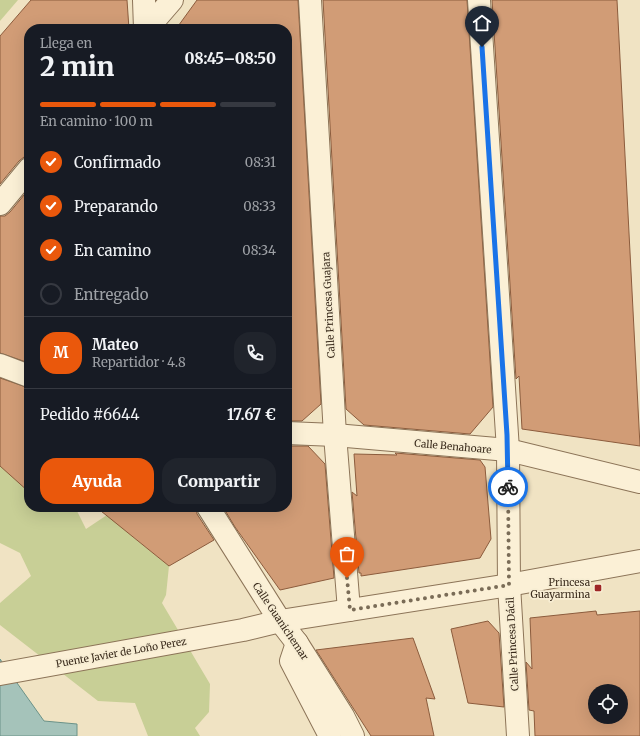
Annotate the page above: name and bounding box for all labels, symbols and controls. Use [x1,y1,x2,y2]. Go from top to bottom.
pin [465,6,499,47]
icon: home [471,12,493,34]
text: Llega en [40,35,92,52]
text: 08:45–08:50 [184,49,276,68]
text: 2 min [40,50,114,83]
text: En camino · 100 m [40,113,153,130]
icon: check [40,151,62,173]
text: Confirmado [74,153,161,172]
text: 08:31 [245,154,276,171]
icon: check [40,195,62,217]
text: Preparando [74,197,158,216]
text: 08:33 [243,198,276,215]
icon: check [40,239,62,261]
text: En camino [74,241,151,260]
text: 08:34 [242,242,276,259]
street label: Calle Princesa Guajara [319,251,338,359]
text: Entregado [74,285,148,304]
button: phone [234,332,276,374]
text: Mateo [92,335,138,354]
text: M [53,343,69,362]
text: Repartidor · 4.8 [92,354,186,371]
text: Pedido #6644 [40,405,140,424]
text: 17.67 € [227,405,276,424]
street label: Calle Benahoare [414,437,492,456]
button: Ayuda [40,458,154,504]
button: Compartir [162,458,276,504]
courier [488,467,528,507]
icon: bike [497,476,519,498]
pin [330,537,364,578]
icon: bag [336,543,358,565]
place label: Princesa Guayarmina [531,576,591,601]
street label: Calle Guanichemar [250,580,312,663]
marker: Princesa Guayarmina [593,583,603,593]
street label: Calle Princesa Dácil [504,597,521,691]
street label: Puente Javier de Loño Perez [55,634,188,670]
map controls [588,684,628,724]
button: locate [588,684,628,724]

